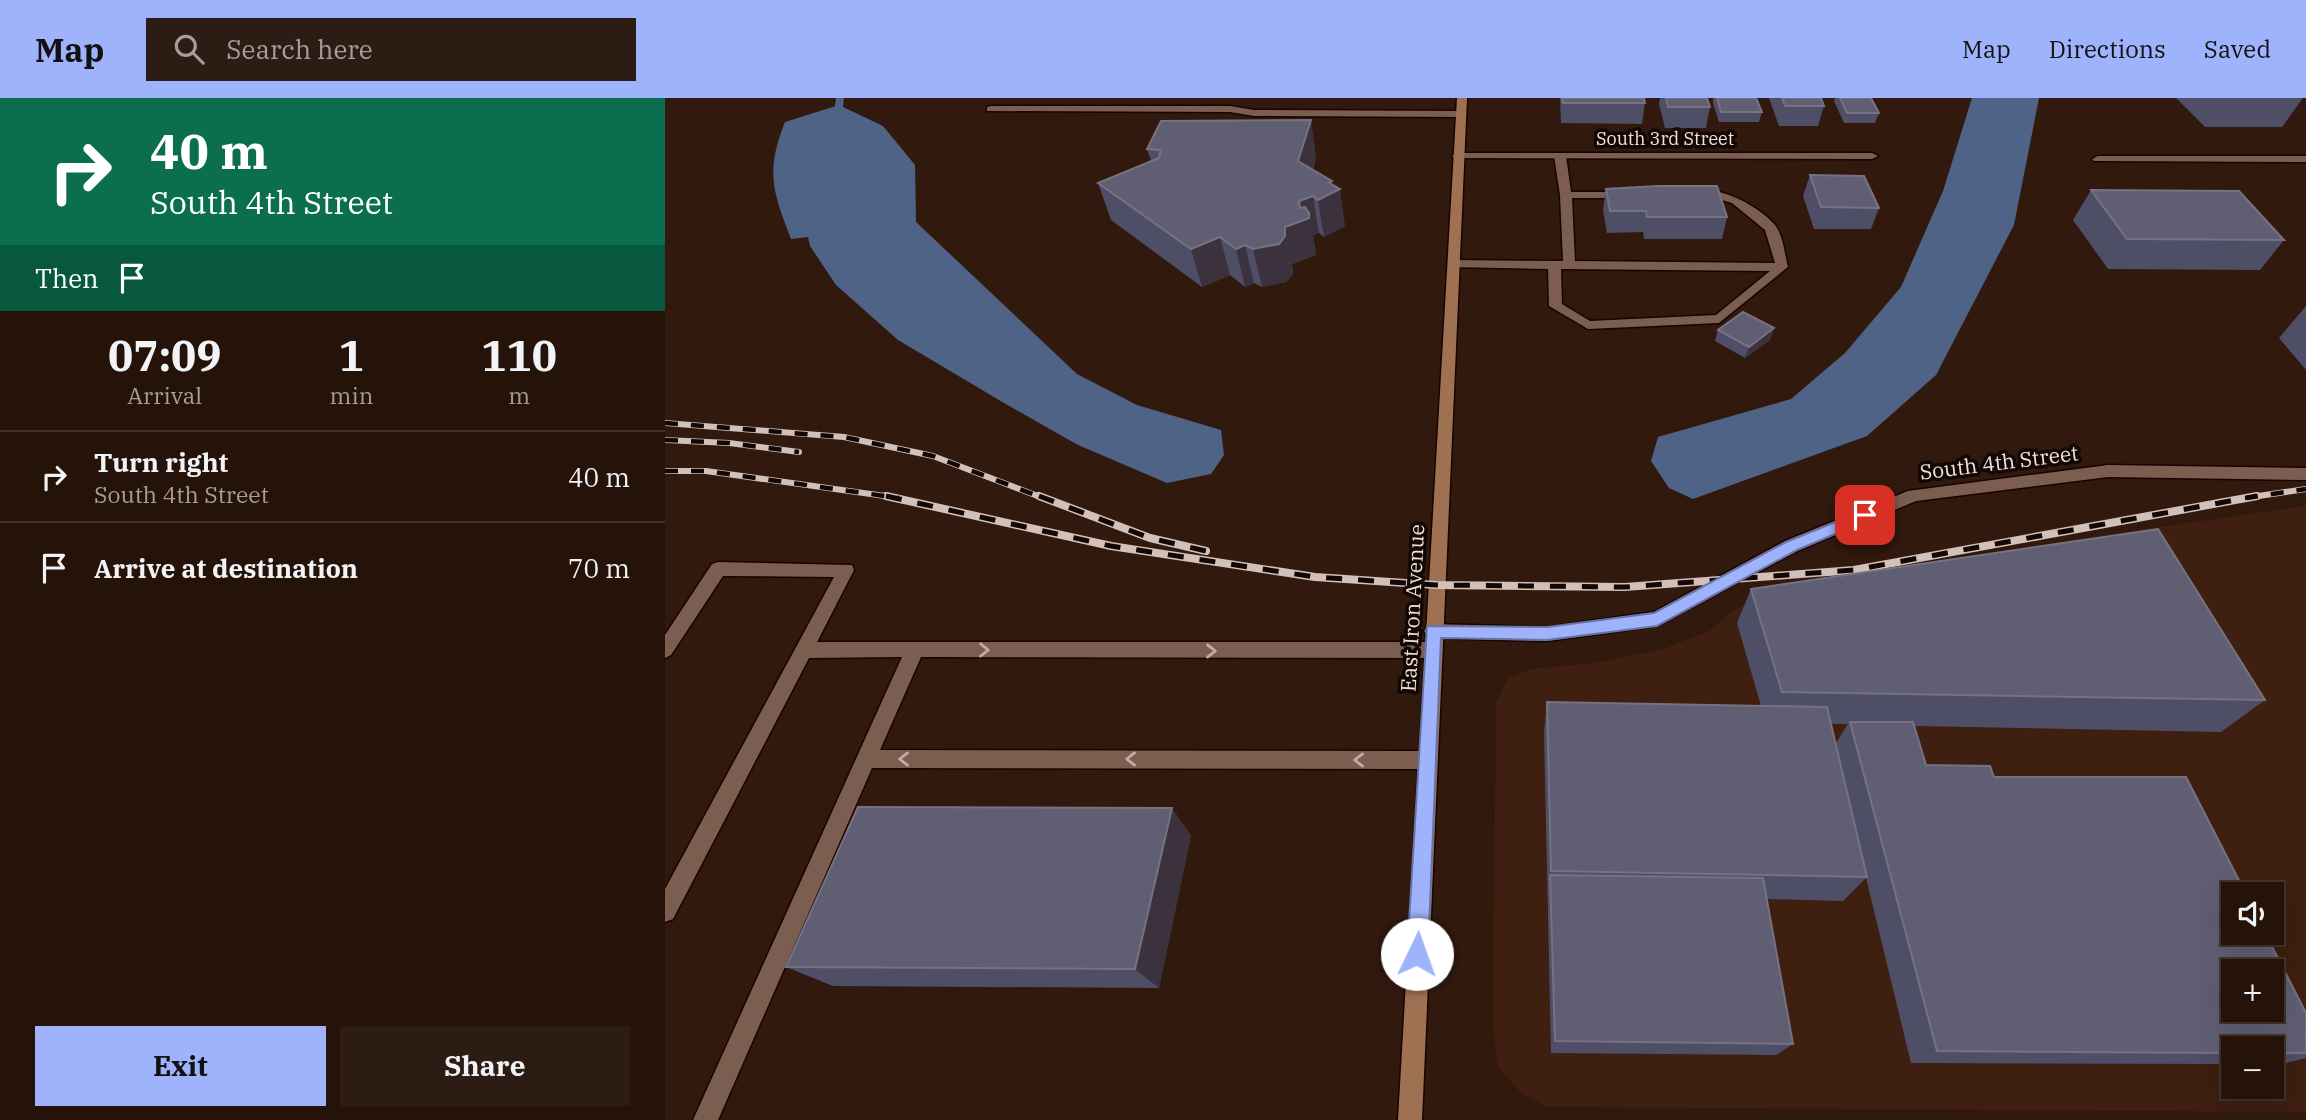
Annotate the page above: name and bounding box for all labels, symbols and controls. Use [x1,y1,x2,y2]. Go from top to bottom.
search box [146,18,636,81]
text: Map [35,28,104,71]
icon: search [170,30,208,68]
text: Search here [226,32,373,66]
text: Map [1962,33,2011,65]
text: Directions [2049,33,2166,65]
text: Saved [2204,33,2271,65]
text: 40 m [150,119,268,182]
icon: right [35,126,126,217]
street label: South 3rd Street [1596,127,1734,150]
text: South 4th Street [150,181,393,223]
icon: arrive [113,259,151,297]
text: Then [35,261,99,295]
text: 07:09 [108,328,222,383]
text: 1 [339,328,364,383]
text: 110 [481,328,557,383]
text: Arrival [127,380,202,410]
text: min [330,380,373,410]
text: m [508,380,530,410]
street label: South 4th Street [1918,438,2080,486]
text: Turn right [94,445,228,479]
icon: right [35,458,73,496]
text: 40 m [568,460,630,494]
text: South 4th Street [94,479,269,509]
pin [1835,485,1895,545]
icon: arrive [1846,496,1884,534]
street label: East Iron Avenue [1394,523,1430,693]
icon: arrive [35,549,73,587]
text: Arrive at destination [94,551,358,585]
text: 70 m [568,551,630,585]
one-way arrow [979,642,989,658]
one-way arrow [1206,643,1217,659]
one-way arrow [898,751,908,767]
one-way arrow [1125,751,1136,767]
one-way arrow [1353,752,1363,768]
map controls [2221,882,2284,1099]
button: sound [2221,882,2284,945]
position arrow [1380,917,1454,991]
button: + [2221,959,2284,1022]
button: Exit [35,1026,326,1106]
button: Share [340,1026,630,1106]
button: − [2221,1036,2284,1099]

